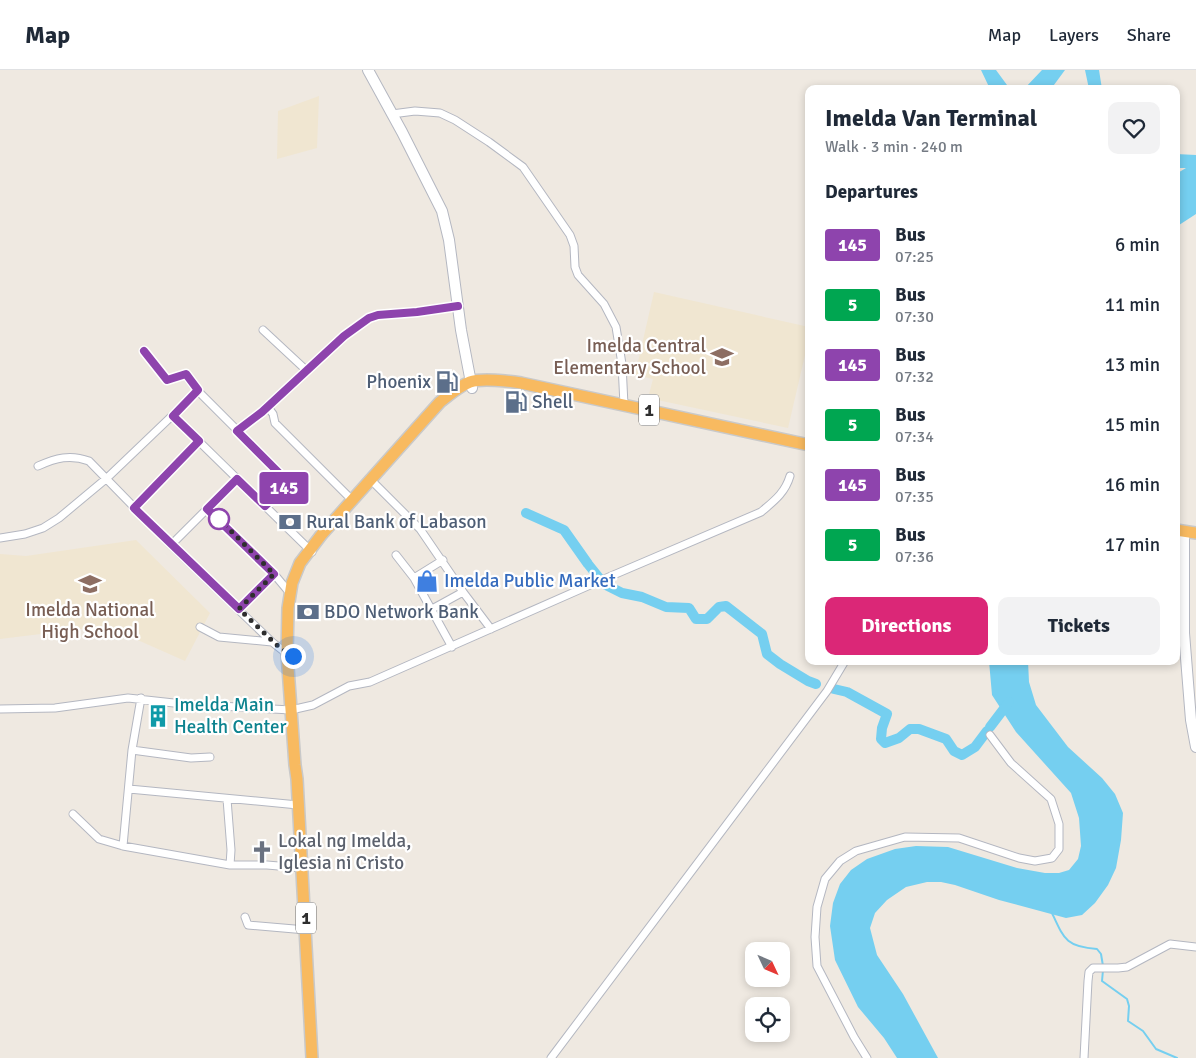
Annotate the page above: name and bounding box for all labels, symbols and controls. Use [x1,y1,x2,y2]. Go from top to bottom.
text: Map [25,20,70,50]
text: Map [988,24,1021,46]
text: Layers [1049,24,1099,46]
text: Share [1127,24,1171,46]
button: heart [1108,102,1160,154]
text: Imelda Van Terminal [825,103,1037,133]
text: Walk · 3 min · 240 m [825,137,963,157]
text: Departures [825,180,918,204]
text: Bus [895,223,926,247]
text: 6 min [1115,233,1160,257]
text: 145 [838,234,867,256]
text: 07:25 [895,247,934,267]
text: Bus [895,283,926,307]
text: 11 min [1105,293,1160,317]
text: 5 [848,294,857,316]
text: 07:30 [895,307,934,327]
place label: Imelda Central Elementary School [553,334,706,380]
text: Bus [895,343,926,367]
school or university icon: Imelda Central Elementary School [709,344,735,370]
text: 13 min [1105,353,1160,377]
text: 145 [838,354,867,376]
text: 07:32 [895,367,934,387]
fuel station icon: Phoenix [434,369,460,395]
place label: Phoenix [366,370,431,394]
fuel station icon: Shell [503,389,529,415]
place label: Shell [532,390,573,414]
road number: 1 [639,394,659,426]
text: Bus [895,403,926,427]
text: 15 min [1105,413,1160,437]
text: 5 [848,414,857,436]
text: 07:34 [895,427,934,447]
text: Bus [895,463,926,487]
line badge: 145 [255,472,313,504]
text: 16 min [1105,473,1160,497]
text: 145 [838,474,867,496]
text: 145 [269,477,299,499]
text: 07:35 [895,487,934,507]
unlabelled marker [208,508,230,530]
bank icon: Rural Bank of Labason [277,509,303,535]
place label: Rural Bank of Labason [306,510,487,534]
text: Bus [895,523,926,547]
text: 17 min [1105,533,1160,557]
text: 5 [848,534,857,556]
text: 07:36 [895,547,934,567]
shop icon: Imelda Public Market [414,568,440,594]
place label: Imelda Public Market [444,569,616,593]
school or university icon: Imelda National High School [77,571,103,597]
button: Directions [825,597,988,655]
button: Tickets [998,597,1160,655]
place label: Imelda National High School [25,598,155,644]
bank icon: BDO Network Bank [295,599,321,625]
place label: BDO Network Bank [324,600,479,624]
your location [281,644,306,669]
place label: Imelda Main Health Center [174,693,287,739]
building icon: Imelda Main Health Center [145,703,171,729]
place label: Lokal ng Imelda, Iglesia ni Cristo [278,829,411,875]
church icon: Lokal ng Imelda, Iglesia ni Cristo [249,839,275,865]
road number: 1 [296,902,316,934]
north arrow [745,942,790,988]
map controls [745,942,790,1042]
button: locate [745,997,790,1042]

